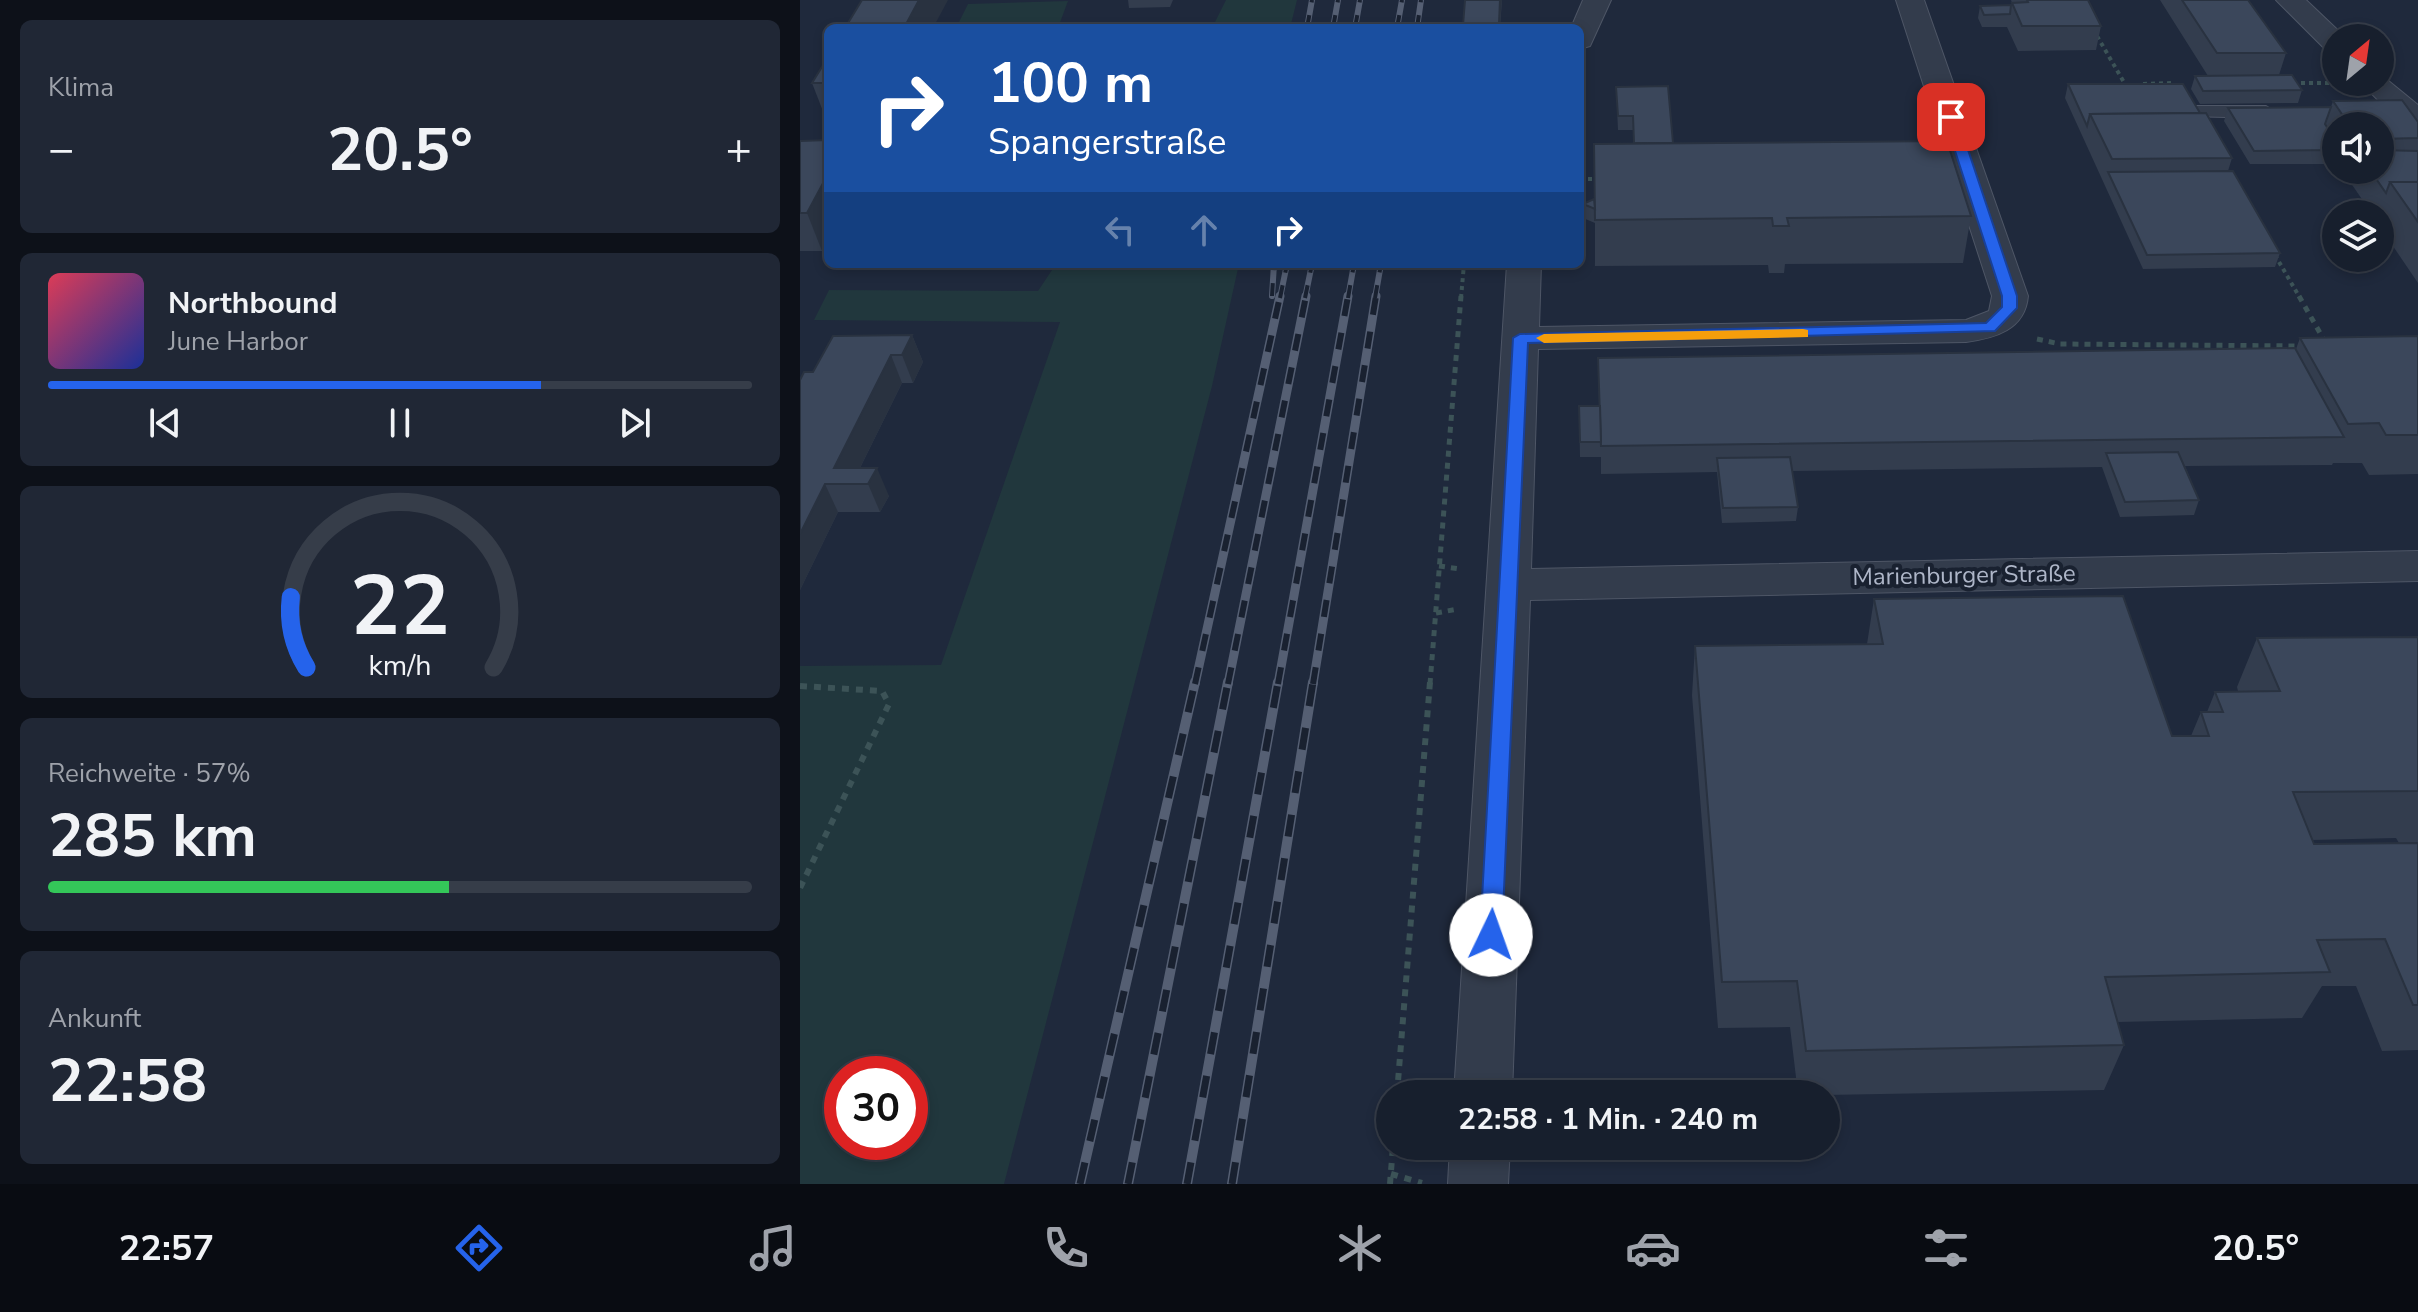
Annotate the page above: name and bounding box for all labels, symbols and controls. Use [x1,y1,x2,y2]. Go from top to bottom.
north arrow [2322,24,2394,96]
map controls [2322,24,2394,272]
text: 100 m [988,45,1153,122]
icon: right [856,56,960,160]
text: Klima [48,70,114,105]
pin [1917,83,1985,151]
icon: arrive [1929,95,1973,139]
text: 20.5° [327,109,473,191]
button: sound [2322,112,2394,184]
text: Spangerstraße [988,118,1226,167]
text: − [48,120,74,180]
text: + [726,120,752,180]
button: layers [2322,200,2394,272]
icon: left [1098,208,1142,252]
icon: ahead [1182,208,1226,252]
icon: right [1266,208,1310,252]
text: Northbound [168,283,338,324]
text: June Harbor [168,324,308,359]
icon: previous [143,401,187,445]
icon: pause [378,401,422,445]
icon: next [613,401,657,445]
text: 22 [350,550,450,663]
street label: Marienburger Straße [1852,557,2076,593]
text: km/h [369,646,431,685]
text: Reichweite · 57% [48,756,251,791]
text: 285 km [48,795,257,877]
position arrow [1449,893,1533,977]
text: Ankunft [48,1001,141,1036]
text: 22:58 [48,1040,207,1122]
speed limit sign: 30 [824,1056,928,1160]
text: 22:58 · 1 Min. · 240 m [1458,1099,1758,1140]
icon: directions [451,1220,507,1276]
icon: music [745,1220,801,1276]
icon: phone [1038,1220,1094,1276]
icon: climate [1332,1220,1388,1276]
icon: car [1625,1220,1681,1276]
icon: filters [1918,1220,1974,1276]
text: 22:57 [119,1224,214,1273]
text: 20.5° [2212,1224,2299,1273]

